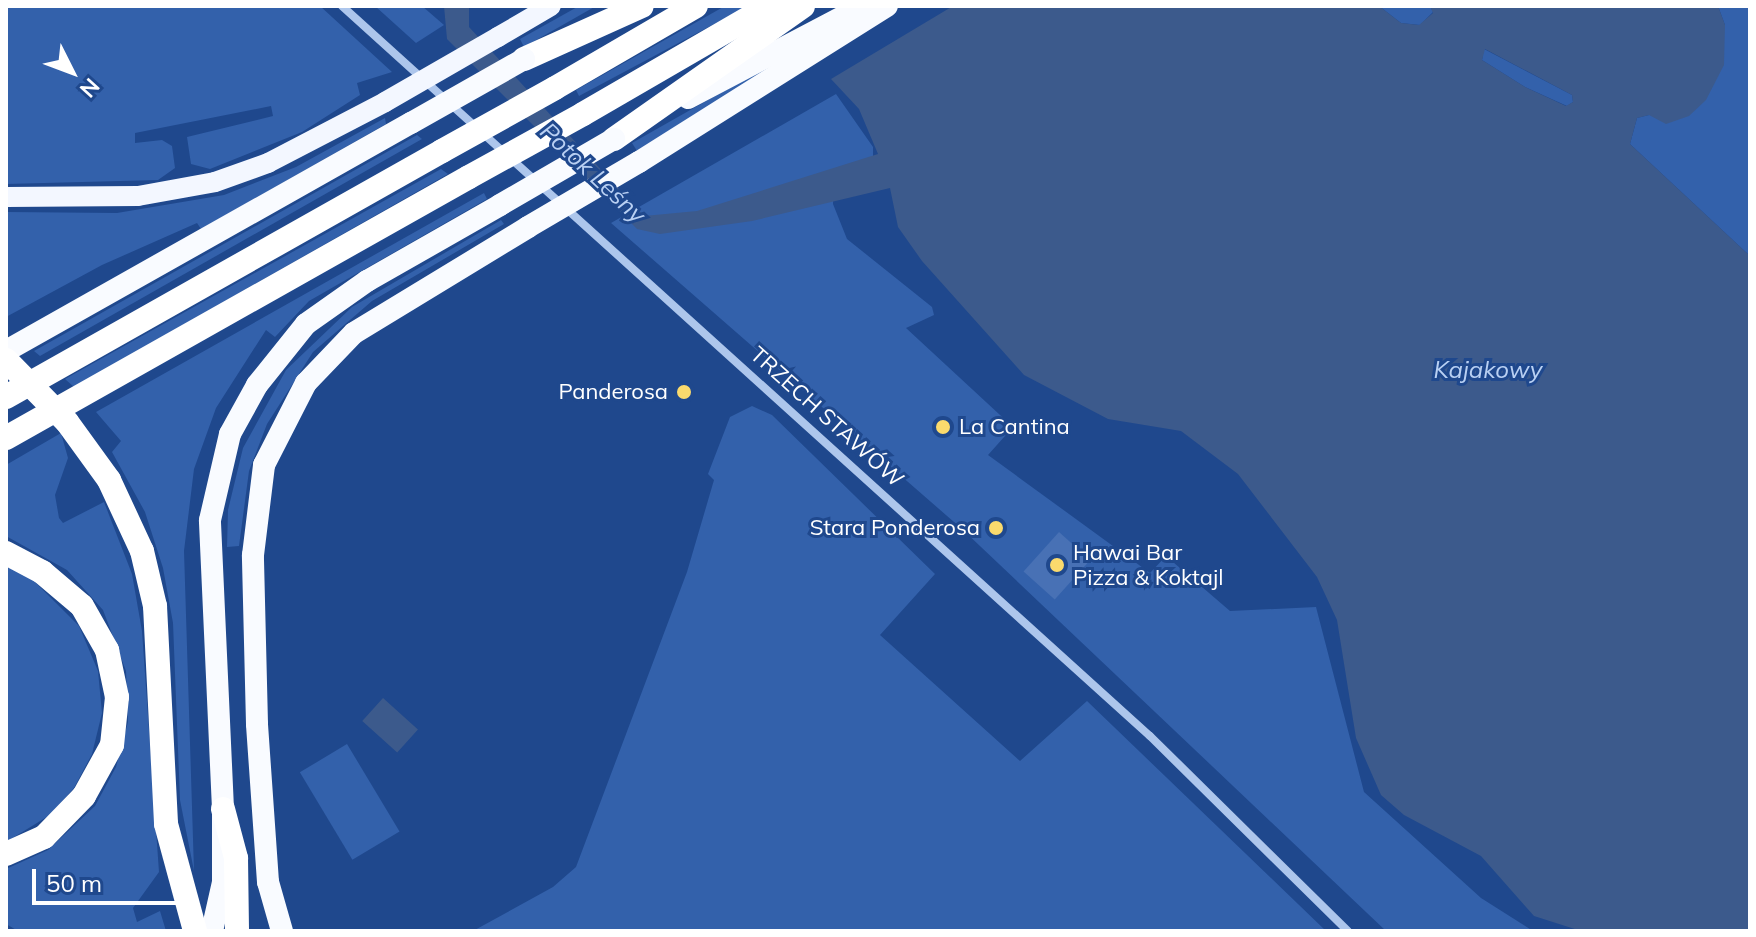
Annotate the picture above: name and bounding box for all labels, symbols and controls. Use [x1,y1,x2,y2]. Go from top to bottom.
north arrow [32,32,112,112]
text: N [74,73,106,104]
water label: Potok Leśny [534,117,652,229]
street label: TRZECH STAWÓW [745,341,909,493]
water label: Kajakowy [1433,356,1543,384]
place label: Panderosa [558,379,668,405]
marker: Panderosa [675,383,693,401]
place label: La Cantina [959,414,1070,440]
marker: La Cantina [934,418,952,436]
place label: Stara Ponderosa [810,515,980,541]
marker: Stara Ponderosa [987,519,1005,537]
place label: Hawai Bar Pizza & Koktajl [1073,539,1223,590]
marker: Hawai Bar Pizza & Koktajl [1048,556,1066,574]
scale bar [36,853,186,903]
text: 50 m [46,868,102,898]

